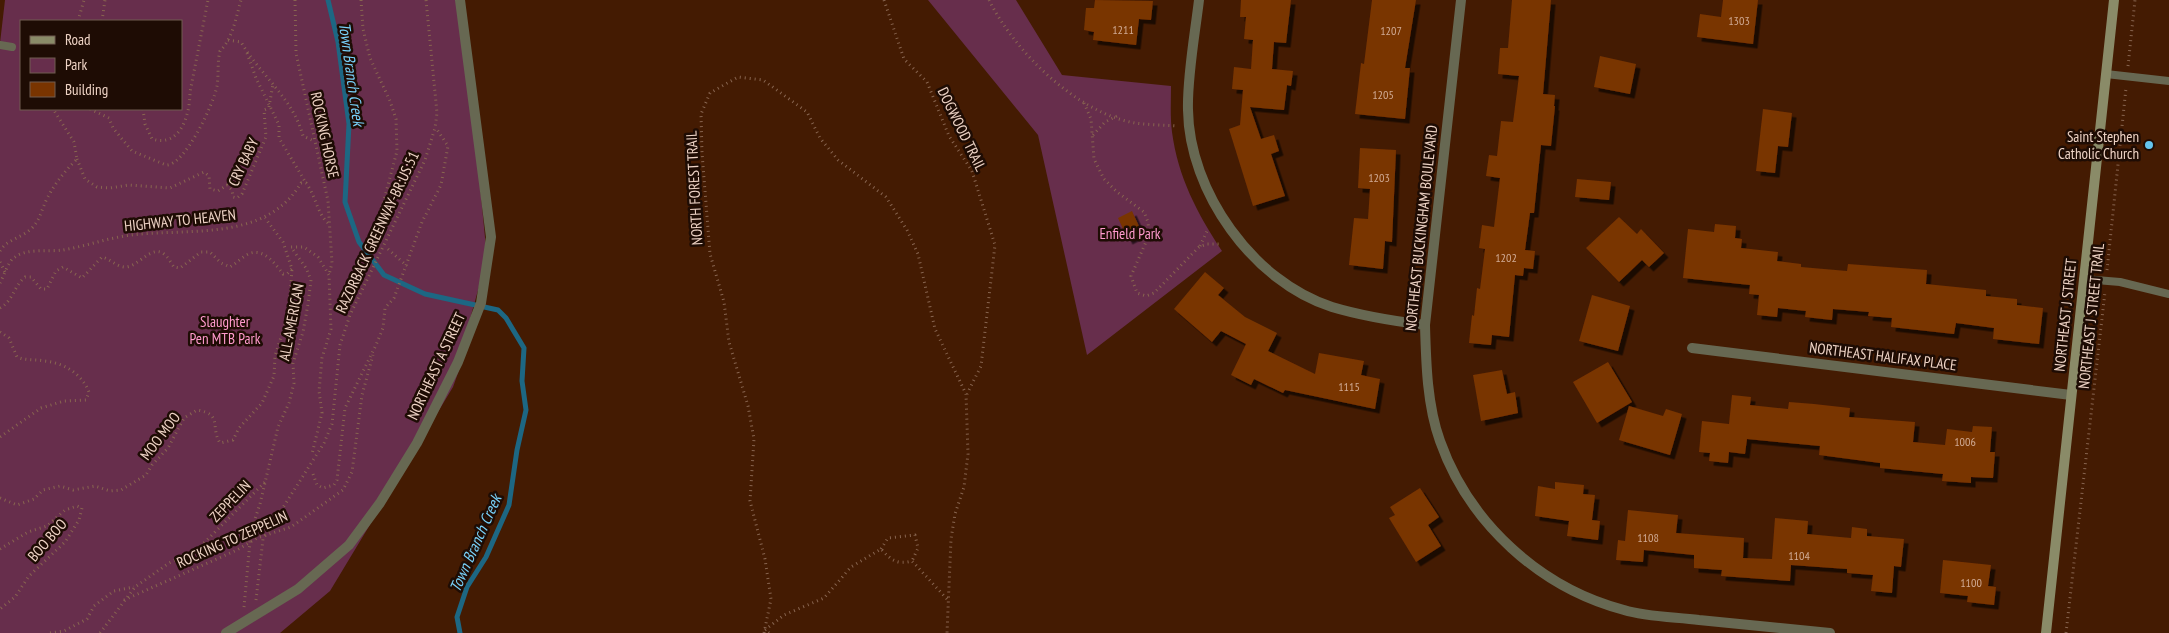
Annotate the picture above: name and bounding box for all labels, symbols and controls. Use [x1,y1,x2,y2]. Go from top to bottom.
house number: 1303 [1728,13,1750,28]
legend [20,20,182,110]
water label: Town Branch Creek [335,21,369,129]
house number: 1211 [1112,22,1134,37]
house number: 1207 [1380,23,1402,38]
text: Road [65,30,91,49]
text: Park [65,55,87,74]
text: Building [65,80,108,99]
street label: DOGWOOD TRAIL [934,84,991,175]
house number: 1205 [1372,87,1394,102]
street label: ROCKING HORSE [307,90,343,180]
street label: NORTHEAST BUCKINGHAM BOULEVARD [1401,124,1441,332]
place label: Saint Stephen Catholic Church [2058,127,2139,163]
street label: NORTH FOREST TRAIL [681,130,706,246]
street label: CRY BABY [224,135,262,189]
marker: Saint Stephen Catholic Church [2143,139,2155,151]
street label: RAZORBACK GREENWAY-BR:US:51 [331,148,423,316]
house number: 1203 [1368,170,1390,185]
street label: HIGHWAY TO HEAVEN [123,205,237,235]
park label: Enfield Park [1099,224,1161,243]
street label: NORTHEAST J STREET TRAIL [2074,241,2108,390]
house number: 1202 [1495,250,1517,265]
street label: NORTHEAST J STREET [2050,257,2080,372]
street label: ALL-AMERICAN [274,282,308,362]
street label: NORTHEAST A STREET [403,309,469,423]
park label: Slaughter Pen MTB Park [189,312,261,348]
street label: NORTHEAST HALIFAX PLACE [1808,338,1958,374]
house number: 1115 [1338,379,1360,394]
street label: MOO MOO [136,408,184,464]
house number: 1006 [1954,434,1976,449]
street label: ZEPPELIN [206,476,254,526]
water label: Town Branch Creek [445,490,506,595]
street label: ROCKING TO ZEPPELIN [174,506,290,572]
street label: BOO BOO [23,515,71,565]
house number: 1108 [1637,530,1659,545]
house number: 1104 [1788,548,1810,563]
house number: 1100 [1960,575,1982,590]

